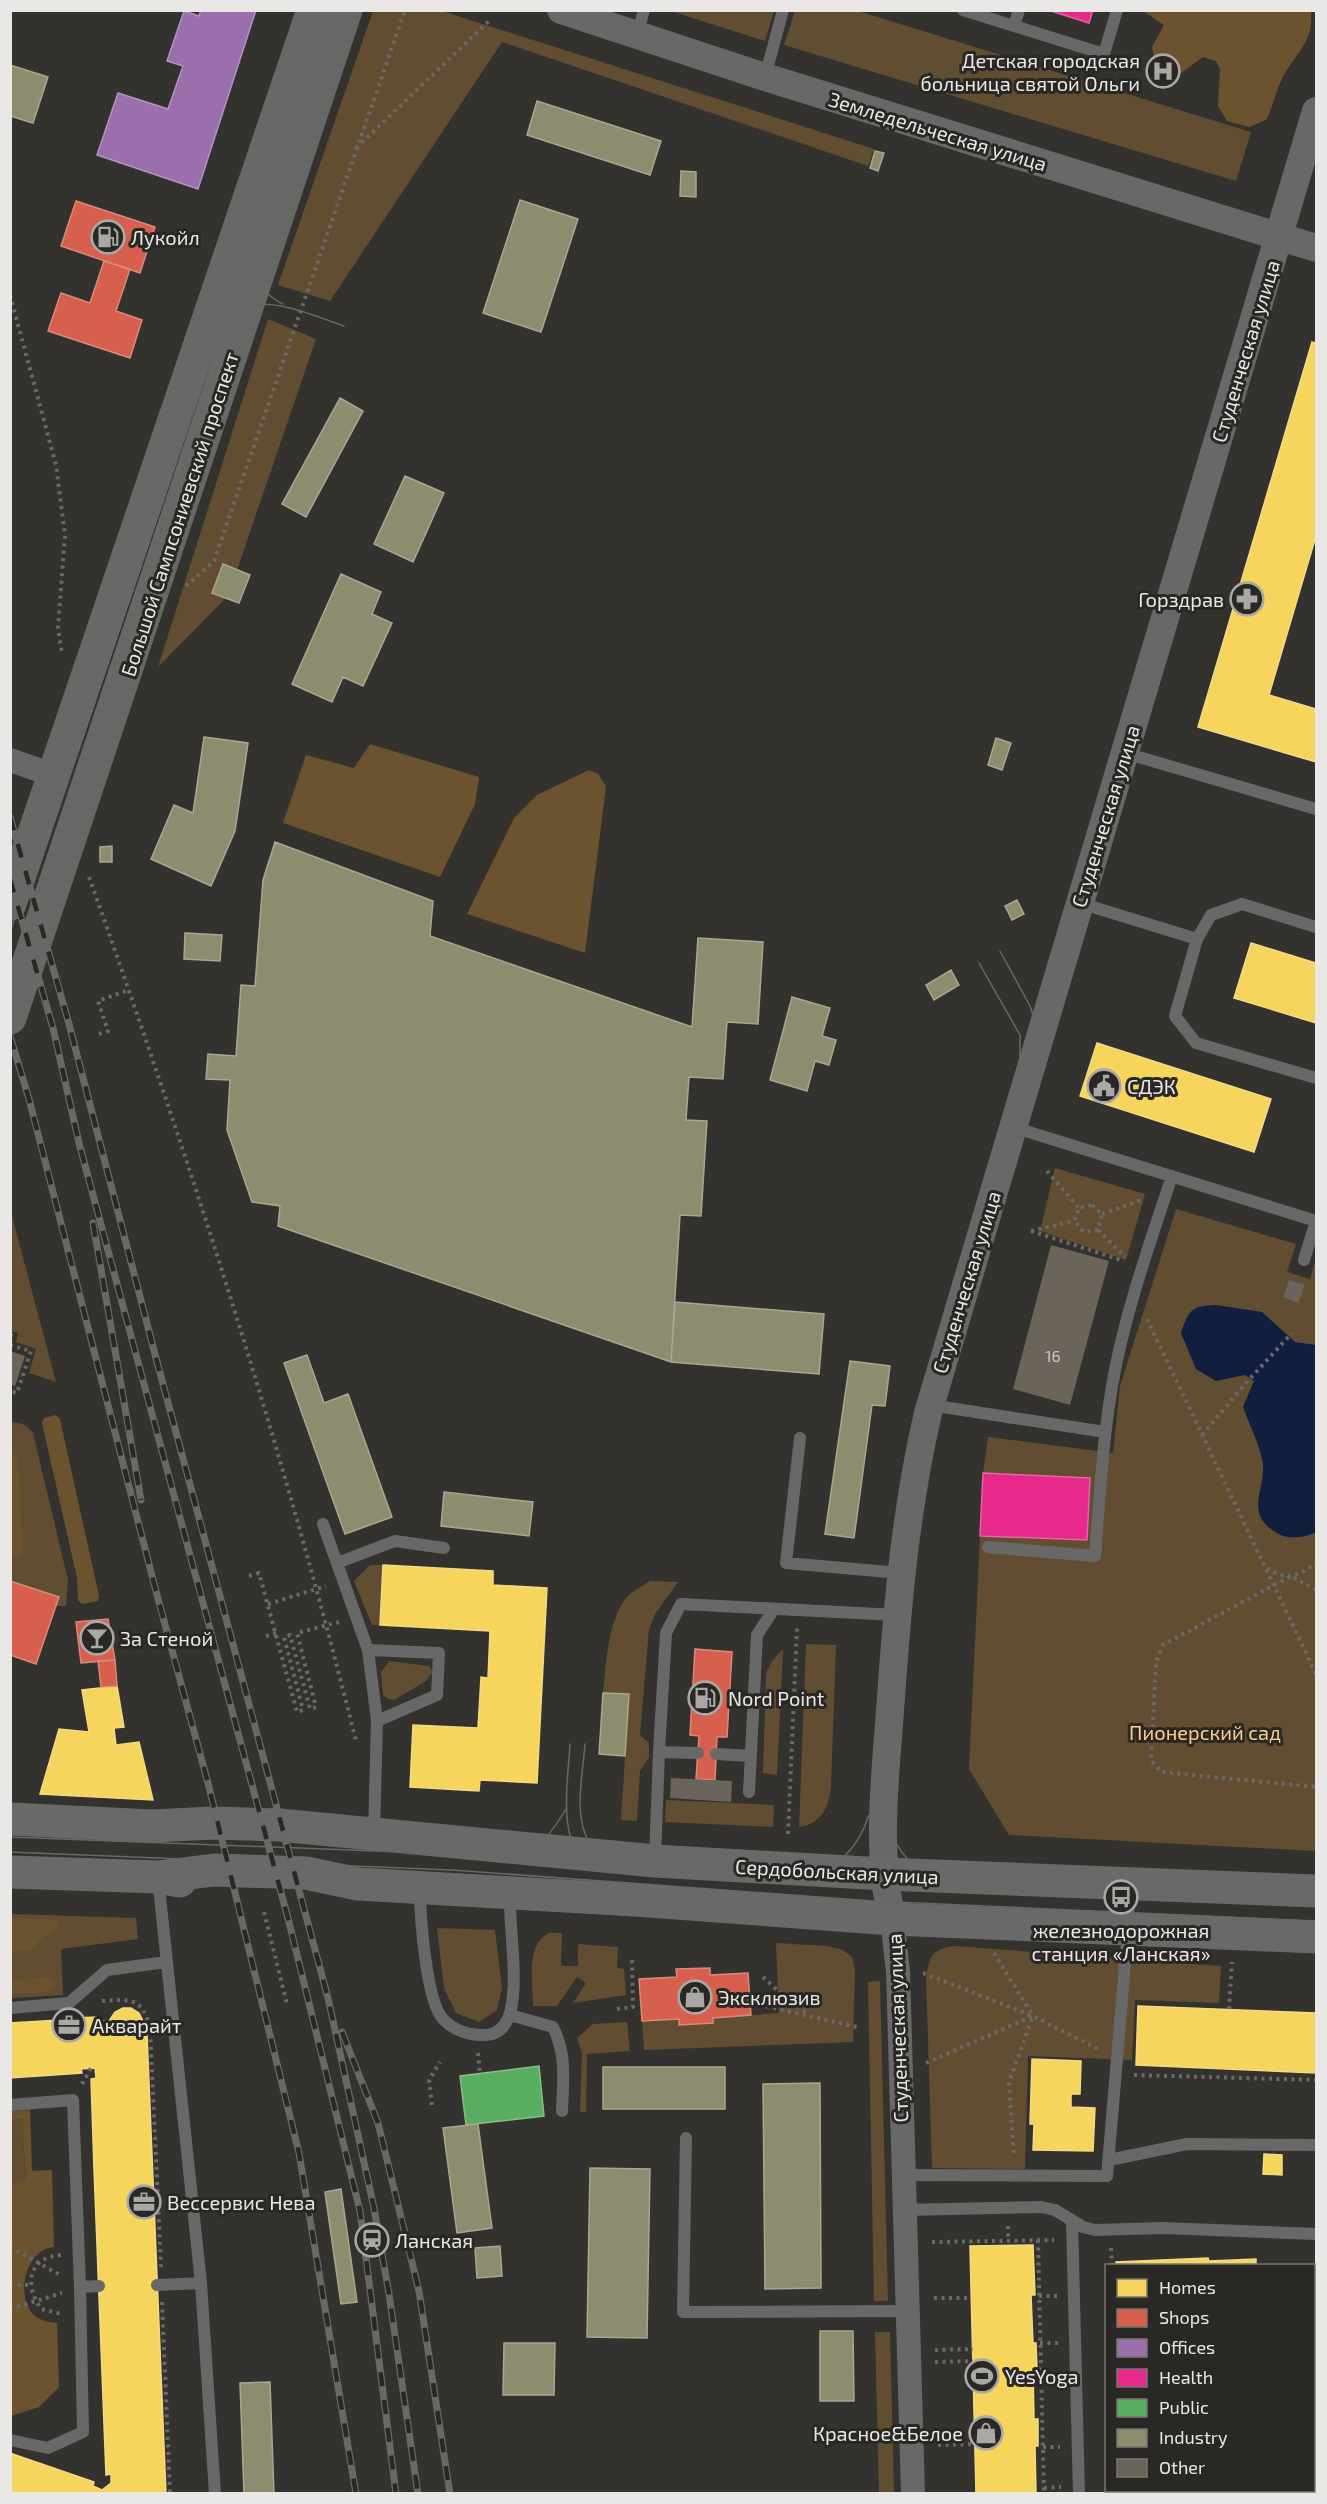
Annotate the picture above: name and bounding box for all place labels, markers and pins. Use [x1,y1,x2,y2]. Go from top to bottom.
place label: Детская городская больница святой Ольги [920,48,1140,95]
hospital icon: Детская городская больница святой Ольги [1145,53,1181,89]
fuel station icon: Лукойл [90,219,126,255]
place label: Лукойл [131,225,200,250]
pharmacy icon: Горздрав [1229,581,1265,617]
place label: Горздрав [1138,587,1224,611]
public building icon: СДЭК [1086,1068,1122,1104]
place label: СДЭК [1127,1074,1176,1098]
bar icon: За Стеной [79,1620,115,1656]
place label: За Стеной [120,1626,213,1650]
fuel station icon: Nord Point [687,1680,723,1716]
place label: Nord Point [728,1686,825,1710]
bus stop icon: железнодорожная станция «Ланская» [1103,1879,1139,1915]
place label: железнодорожная станция «Ланская» [1032,1918,1210,1965]
shop icon: Эксклюзив [677,1979,713,2015]
place label: Эксклюзив [718,1985,821,2009]
office icon: Акварайт [51,2007,87,2043]
place label: Акварайт [92,2013,182,2037]
office icon: Вессервис Нева [126,2184,162,2220]
place label: Вессервис Нева [167,2190,315,2214]
station icon: Ланская [354,2222,390,2258]
place label: Ланская [395,2228,473,2252]
sports icon: YesYoga [964,2358,1000,2394]
place label: YesYoga [1005,2364,1079,2388]
shop icon: Красное&Белое [968,2415,1004,2451]
place label: Красное&Белое [813,2421,963,2445]

